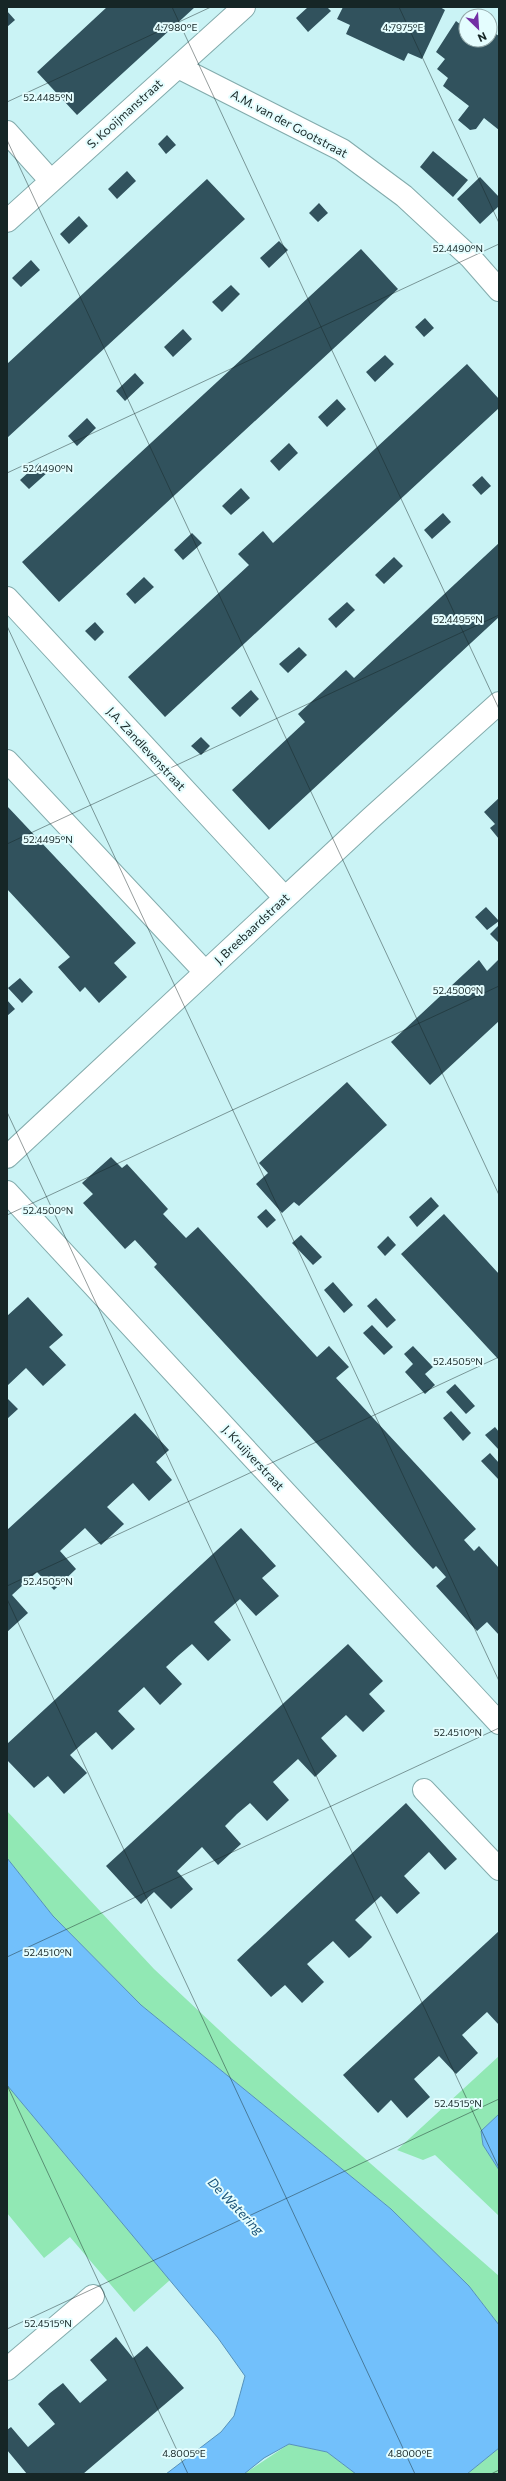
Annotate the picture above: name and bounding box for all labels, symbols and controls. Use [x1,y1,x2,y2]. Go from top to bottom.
north arrow [458,8,498,48]
text: 4.7980°E [155,21,197,33]
text: 4.7975°E [382,21,424,33]
text: N [476,30,489,45]
street label: S. Kooijmanstraat [84,76,165,151]
street label: A.M. van der Gootstraat [229,86,350,160]
text: 52.4485°N [23,91,73,103]
text: 52.4490°N [433,242,483,254]
text: 52.4490°N [23,462,73,474]
text: 52.4495°N [433,613,483,625]
street label: J.A. Zandlevenstraat [104,704,189,794]
text: 52.4495°N [23,833,73,845]
street label: J. Breebaardstraat [211,890,292,967]
text: 52.4500°N [433,984,483,996]
text: 52.4500°N [23,1204,73,1216]
text: 52.4505°N [433,1355,483,1367]
street label: J. Kruijverstraat [219,1422,287,1493]
text: 52.4505°N [23,1575,73,1587]
text: 52.4510°N [434,1726,482,1738]
text: 52.4510°N [24,1946,72,1958]
text: 52.4515°N [434,2097,482,2109]
water label: De Watering [205,2174,268,2239]
text: 52.4515°N [24,2317,72,2329]
text: 4.8005°E [162,2447,206,2459]
text: 4.8000°E [388,2447,432,2459]

